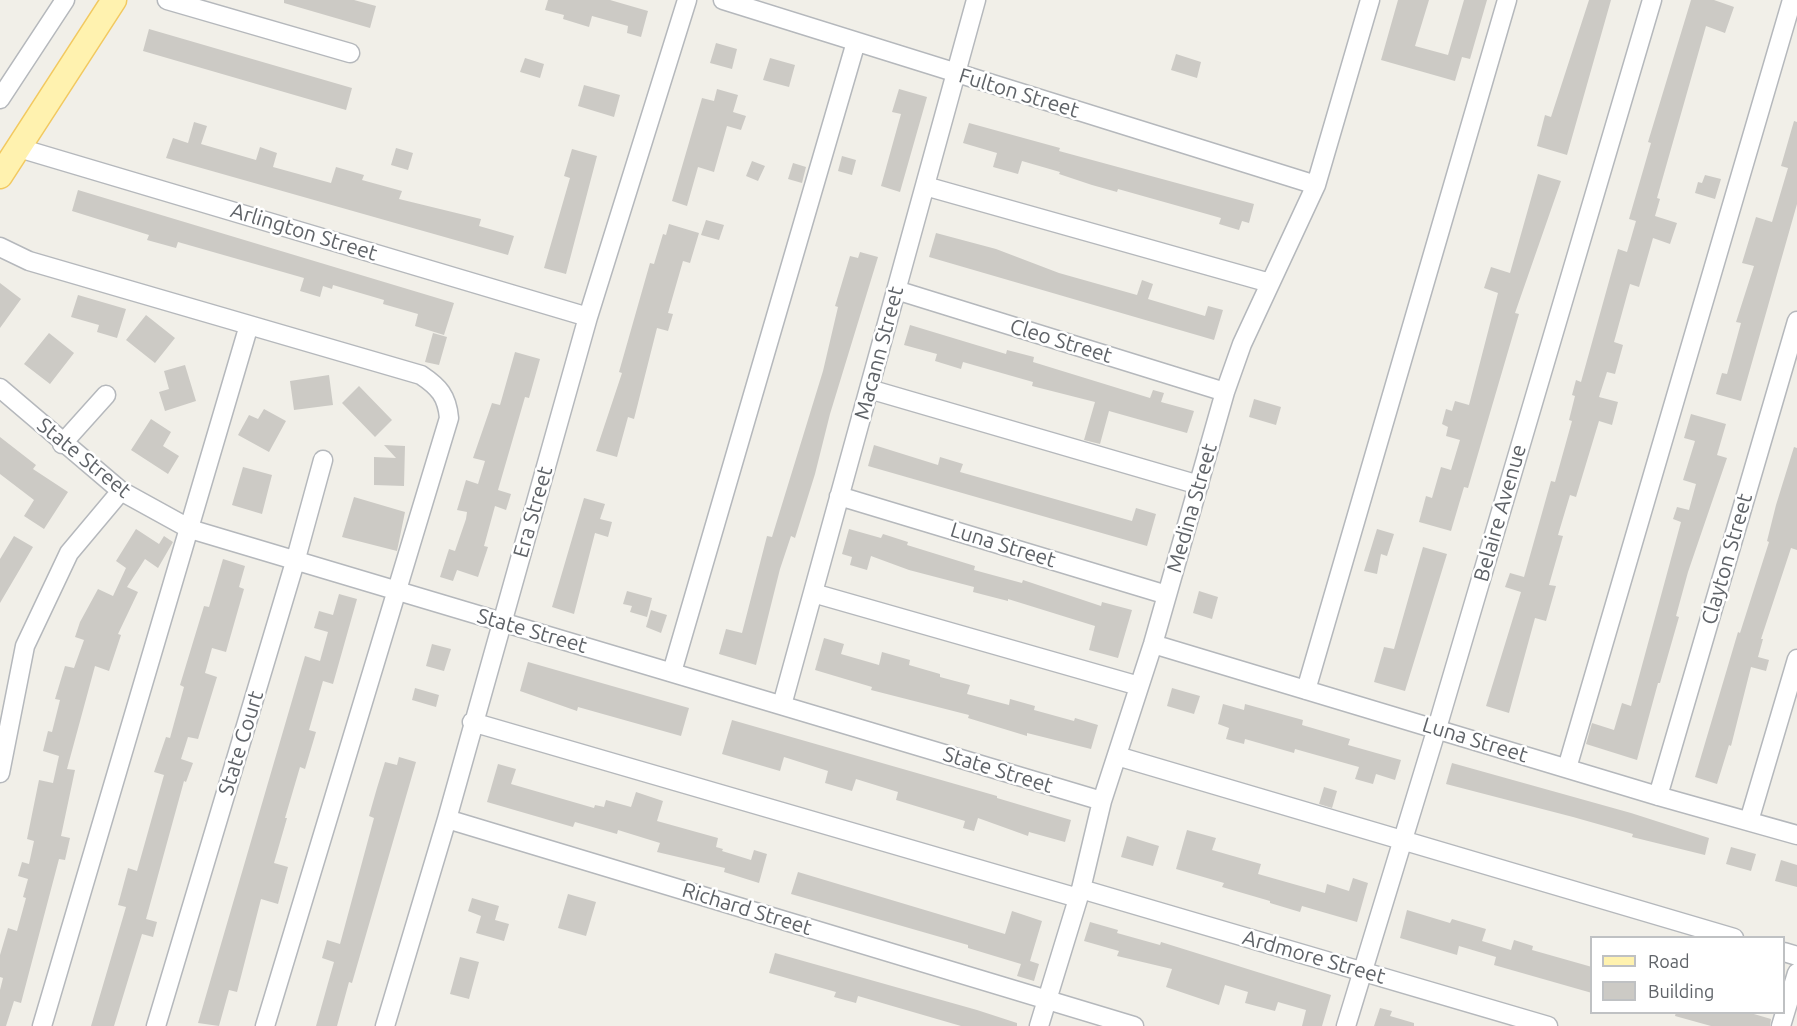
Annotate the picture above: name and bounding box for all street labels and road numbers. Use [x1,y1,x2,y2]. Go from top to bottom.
street label: Fulton Street [956,63,1082,123]
street label: Arlington Street [228,198,380,266]
street label: Macann Street [849,284,909,422]
street label: Cleo Street [1007,313,1115,369]
street label: State Street [32,413,136,503]
street label: Medina Street [1161,440,1223,576]
street label: Belaire Avenue [1468,442,1532,584]
street label: Era Street [508,463,558,561]
street label: Clayton Street [1696,491,1758,627]
street label: Luna Street [947,517,1059,573]
street label: State Street [474,603,590,659]
street label: State Court [213,688,269,798]
street label: Luna Street [1419,712,1531,768]
street label: State Street [940,741,1056,799]
street label: Richard Street [679,877,815,941]
street label: Ardmore Street [1240,925,1388,989]

